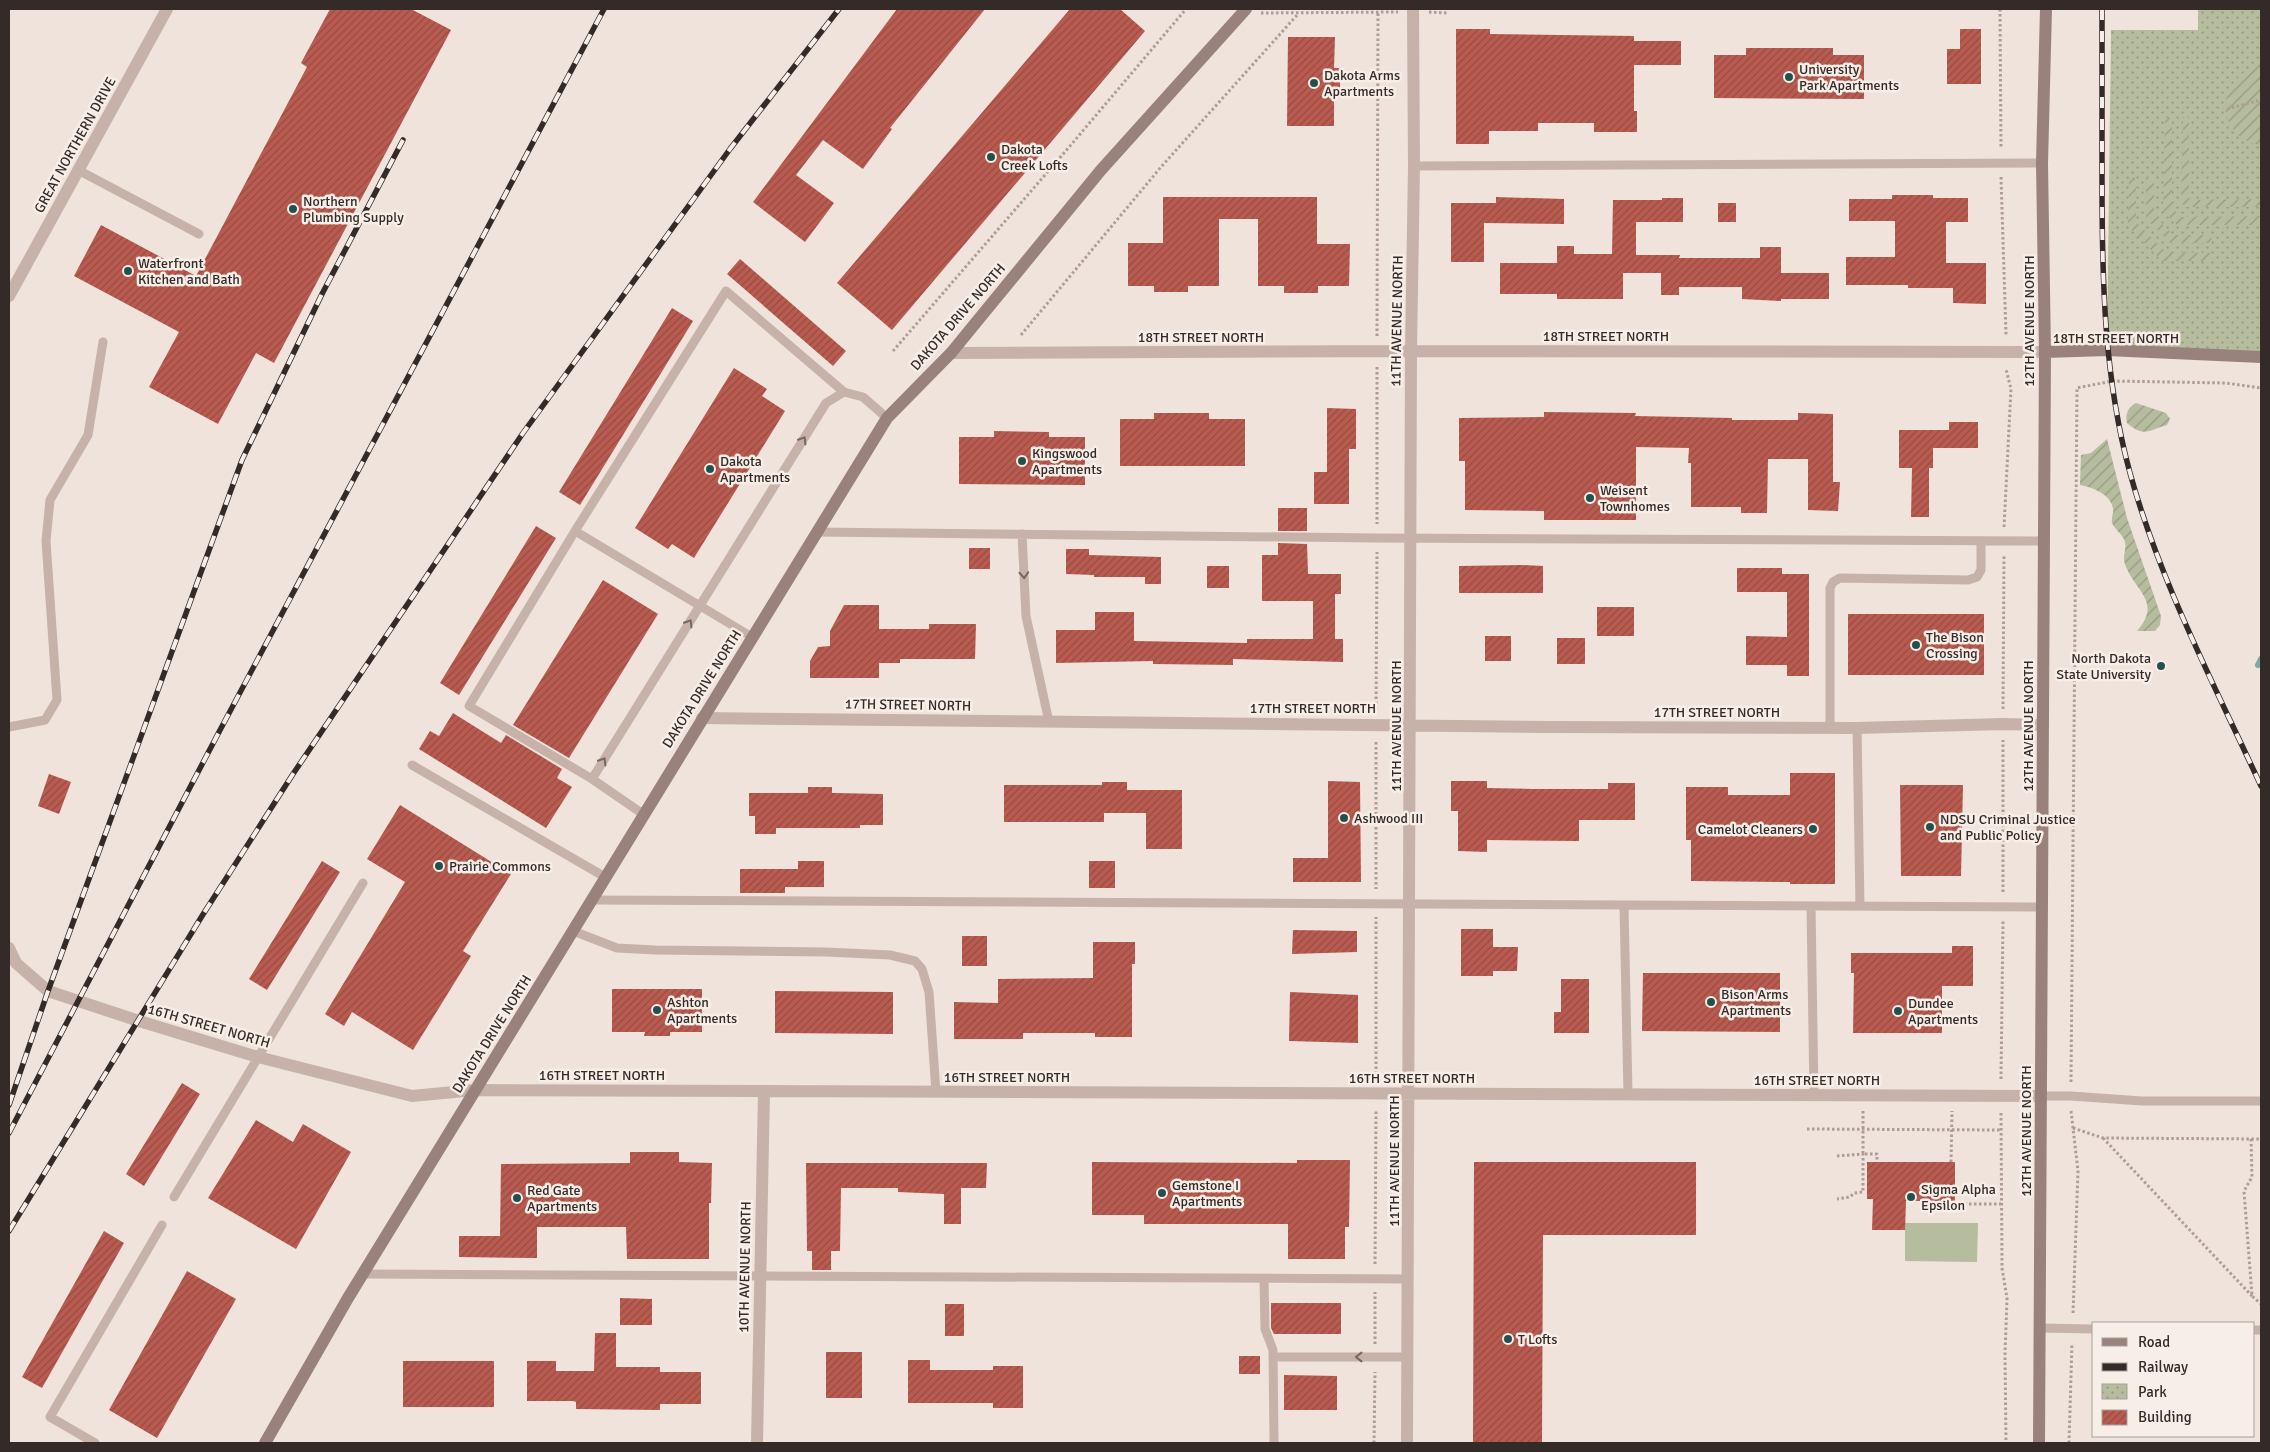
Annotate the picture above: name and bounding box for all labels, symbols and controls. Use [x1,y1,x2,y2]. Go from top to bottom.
place label: University Park Apartments [1799,61,1899,94]
place label: Dakota Arms Apartments [1324,67,1400,100]
marker: University Park Apartments [1783,71,1795,83]
street label: GREAT NORTHERN DRIVE [31,74,120,216]
marker: Dakota Arms Apartments [1308,77,1320,89]
place label: Dakota Creek Lofts [1001,141,1068,174]
marker: Dakota Creek Lofts [985,151,997,163]
place label: Northern Plumbing Supply [303,193,404,226]
marker: Northern Plumbing Supply [287,203,299,215]
place label: Waterfront Kitchen and Bath [138,255,240,288]
street label: 11TH AVENUE NORTH [1387,255,1407,387]
street label: 12TH AVENUE NORTH [2021,255,2038,387]
street label: DAKOTA DRIVE NORTH [907,260,1009,374]
marker: Waterfront Kitchen and Bath [122,265,134,277]
street label: 18TH STREET NORTH [1543,328,1669,345]
street label: 18TH STREET NORTH [1138,329,1264,346]
street label: 18TH STREET NORTH [2053,330,2179,347]
one-way arrow [796,437,806,446]
place label: Kingswood Apartments [1032,445,1102,478]
place label: Dakota Apartments [720,453,790,486]
marker: Kingswood Apartments [1016,455,1028,467]
marker: Dakota Apartments [704,463,716,475]
place label: Weisent Townhomes [1600,482,1670,515]
marker: Weisent Townhomes [1584,492,1596,504]
one-way arrow [1019,571,1030,579]
one-way arrow [683,619,693,628]
street label: DAKOTA DRIVE NORTH [659,627,745,751]
place label: The Bison Crossing [1926,629,1984,662]
marker: The Bison Crossing [1910,639,1922,651]
place label: North Dakota State University [2056,650,2151,683]
street label: 11TH AVENUE NORTH [1388,660,1405,792]
street label: 12TH AVENUE NORTH [2020,660,2037,792]
marker: North Dakota State University [2155,660,2167,672]
street label: 17TH STREET NORTH [845,695,971,715]
street label: 17TH STREET NORTH [1250,700,1376,717]
street label: 17TH STREET NORTH [1654,704,1780,721]
one-way arrow [597,757,607,766]
place label: Ashwood III [1354,810,1423,827]
place label: NDSU Criminal Justice and Public Policy [1940,811,2076,844]
marker: Ashwood III [1338,812,1350,824]
place label: Camelot Cleaners [1698,821,1803,838]
marker: NDSU Criminal Justice and Public Policy [1924,821,1936,833]
marker: Camelot Cleaners [1807,823,1819,835]
place label: Prairie Commons [449,858,551,875]
marker: Prairie Commons [433,860,445,872]
street label: DAKOTA DRIVE NORTH [449,972,535,1096]
place label: Bison Arms Apartments [1721,986,1791,1019]
place label: Ashton Apartments [667,994,737,1027]
place label: Dundee Apartments [1908,995,1978,1028]
marker: Bison Arms Apartments [1705,996,1717,1008]
street label: 16TH STREET NORTH [146,1000,272,1052]
marker: Ashton Apartments [651,1004,663,1016]
marker: Dundee Apartments [1892,1005,1904,1017]
street label: 12TH AVENUE NORTH [2018,1065,2035,1197]
street label: 16TH STREET NORTH [539,1067,665,1084]
street label: 16TH STREET NORTH [944,1069,1070,1086]
street label: 16TH STREET NORTH [1349,1070,1475,1087]
street label: 16TH STREET NORTH [1754,1072,1880,1089]
street label: 11TH AVENUE NORTH [1386,1095,1403,1227]
place label: Gemstone I Apartments [1172,1177,1242,1210]
place label: Sigma Alpha Epsilon [1921,1181,1996,1214]
place label: Red Gate Apartments [527,1182,597,1215]
marker: Gemstone I Apartments [1156,1187,1168,1199]
marker: Sigma Alpha Epsilon [1905,1191,1917,1203]
marker: Red Gate Apartments [511,1192,523,1204]
street label: 10TH AVENUE NORTH [735,1201,755,1333]
legend [2092,1322,2255,1437]
place label: T Lofts [1518,1331,1557,1348]
marker: T Lofts [1502,1333,1514,1345]
text: Road [2138,1333,2170,1351]
one-way arrow [1355,1352,1362,1362]
text: Railway [2138,1358,2188,1376]
text: Park [2138,1383,2167,1401]
text: Building [2138,1408,2192,1426]

